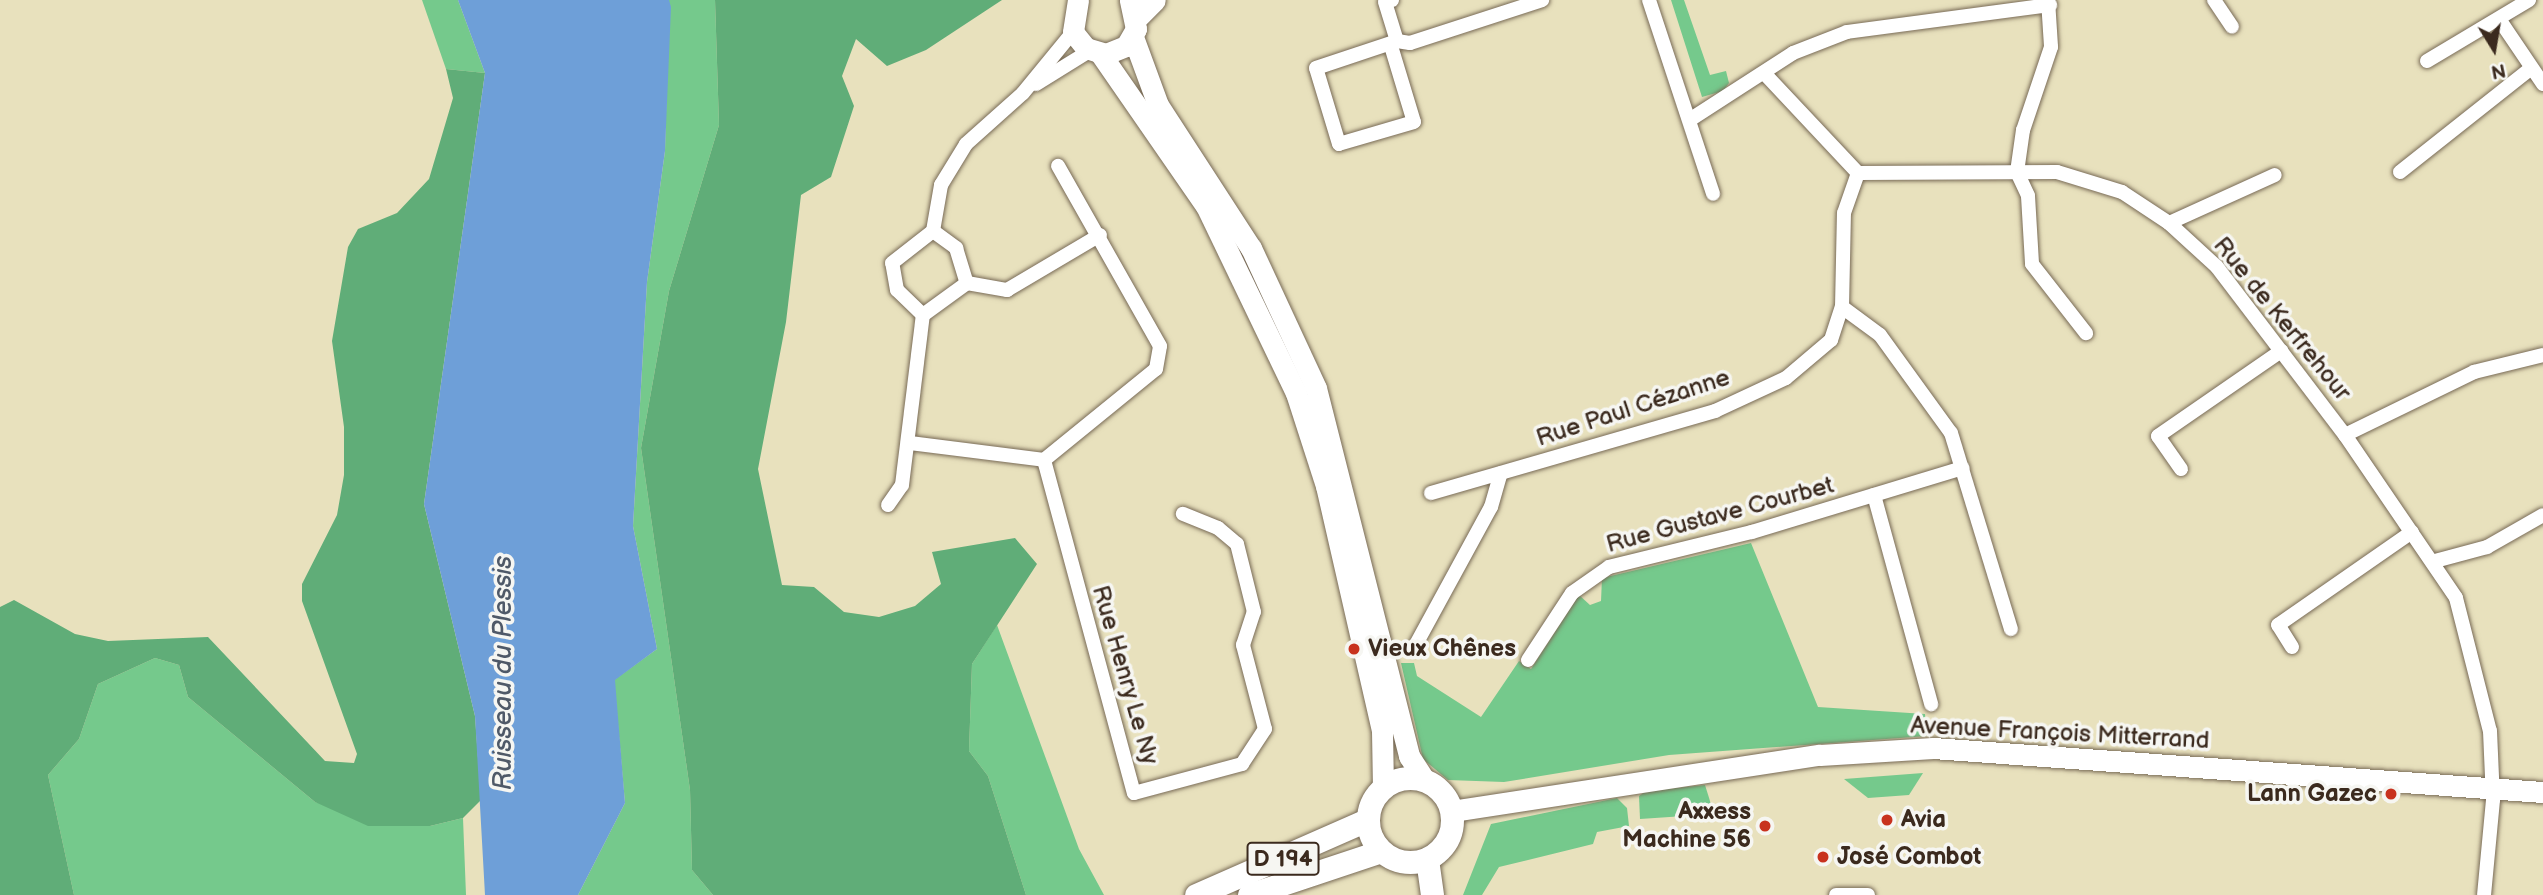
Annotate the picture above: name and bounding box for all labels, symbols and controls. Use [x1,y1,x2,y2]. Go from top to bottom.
north arrow [2459,14,2529,84]
text: N [2489,57,2507,83]
street label: Rue de Kerfrehour [2207,231,2357,407]
street label: Rue Paul Cézanne [1533,363,1733,453]
street label: Rue Gustave Courbet [1603,471,1837,559]
water label: Ruisseau du Plessis [488,556,520,790]
street label: Rue Henry Le Ny [1085,581,1165,769]
place label: Vieux Chênes [1368,635,1516,663]
marker: Vieux Chênes [1346,641,1362,657]
street label: Avenue François Mitterrand [1910,711,2210,755]
place label: Lann Gazec [2247,780,2377,808]
marker: Lann Gazec [2383,786,2399,802]
place label: Axxess Machine 56 [1622,798,1751,854]
place label: Avia [1901,806,1946,834]
marker: Avia [1879,812,1895,828]
marker: Axxess Machine 56 [1757,818,1773,834]
road number: D 194 [1246,839,1320,878]
place label: José Combot [1837,843,1981,871]
marker: José Combot [1815,849,1831,865]

